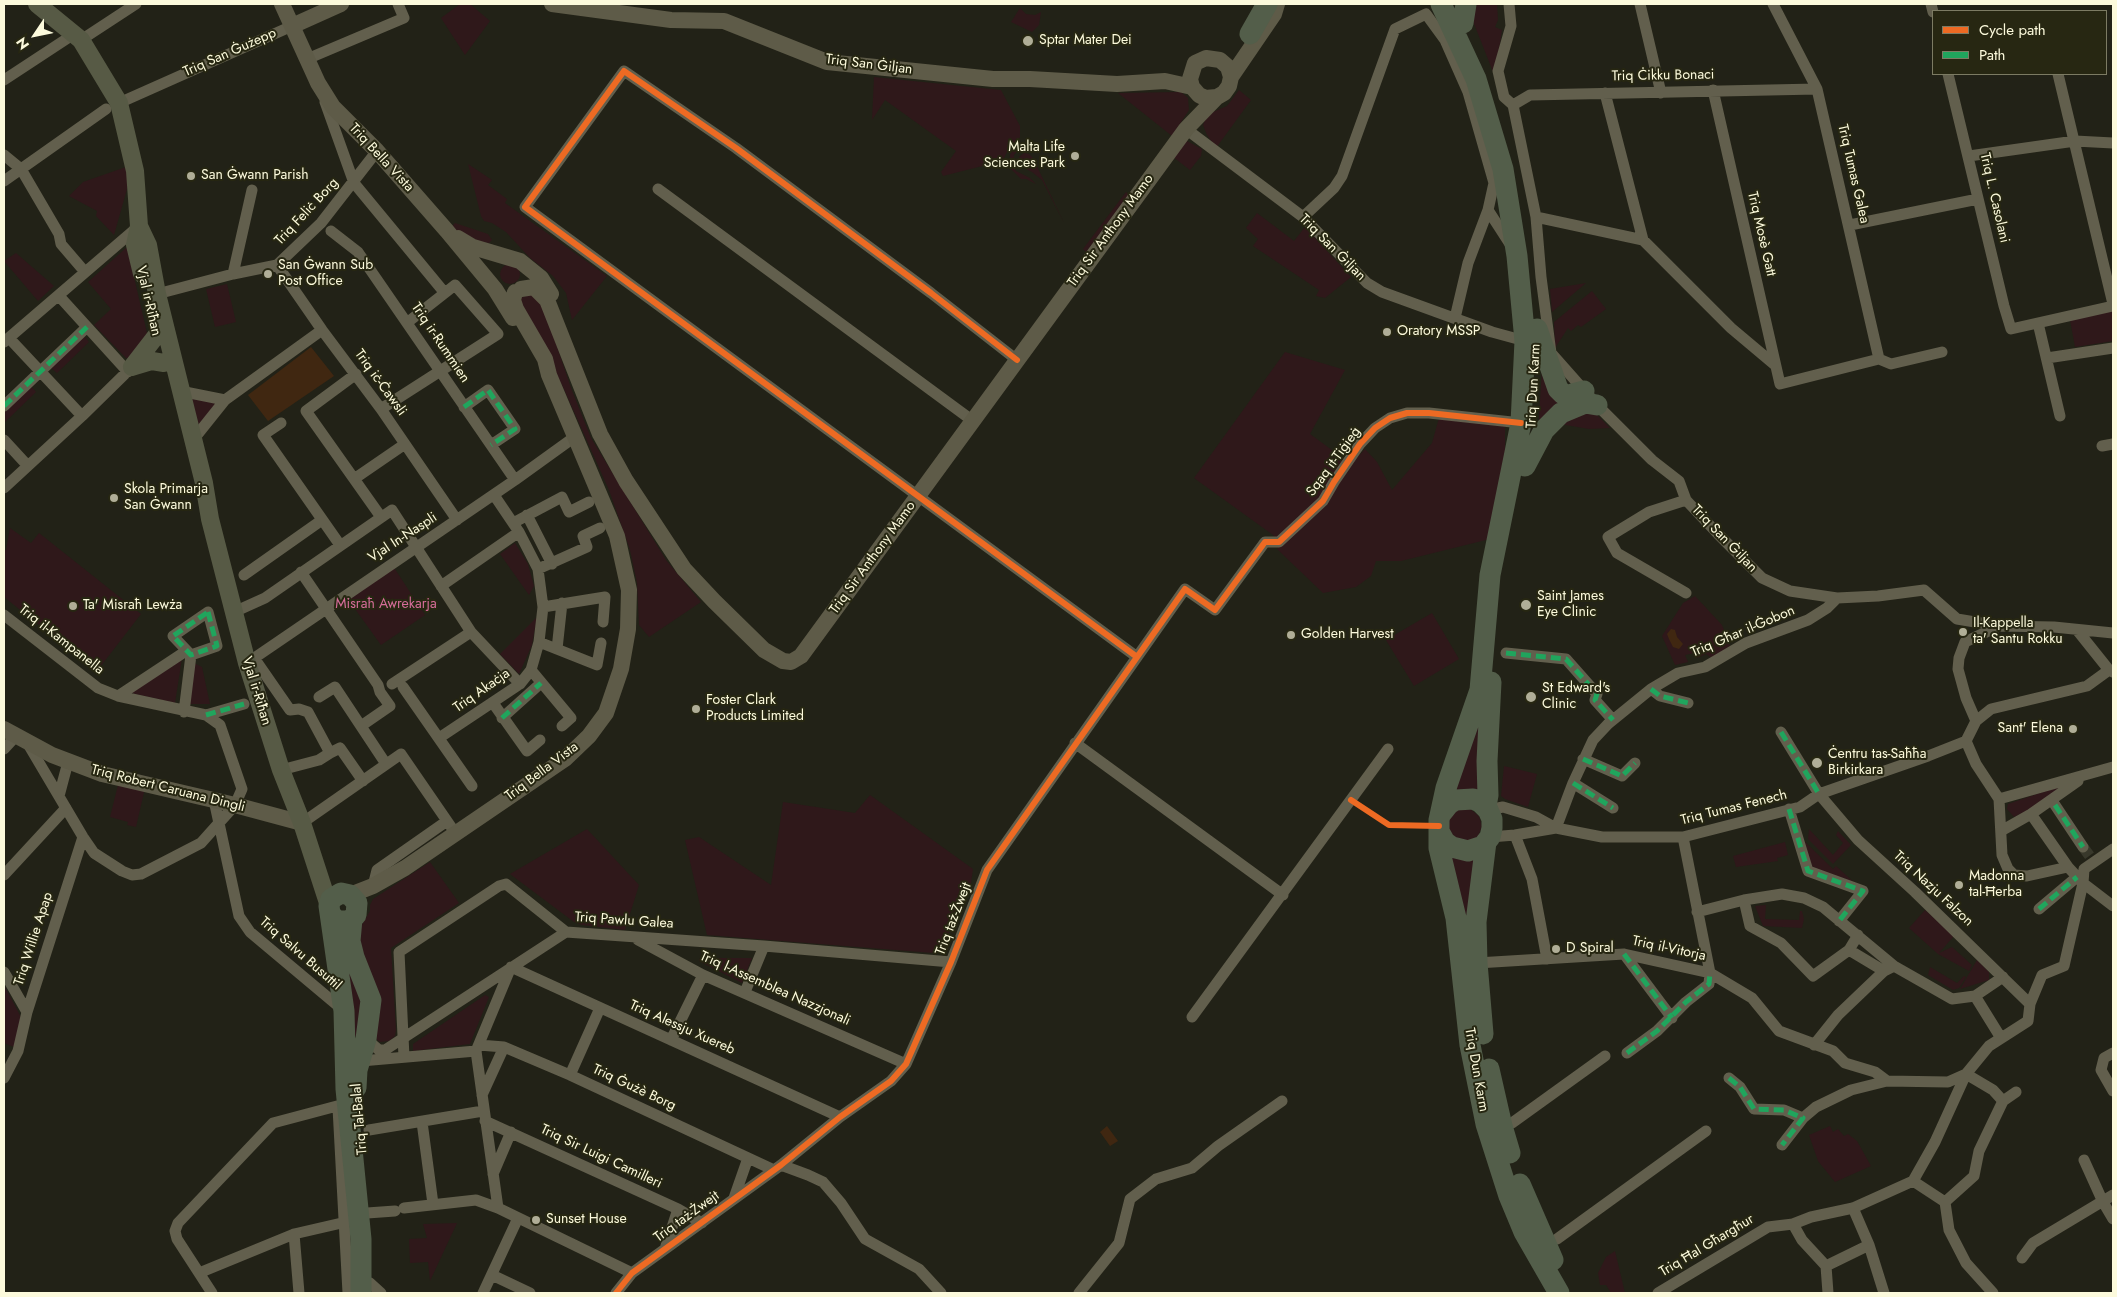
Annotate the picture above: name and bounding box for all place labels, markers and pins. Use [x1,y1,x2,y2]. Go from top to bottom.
place label: Sptar Mater Dei [1039,33,1132,49]
marker: Sptar Mater Dei [1021,34,1035,48]
place label: Malta Life Sciences Park [984,140,1065,172]
marker: Malta Life Sciences Park [1069,150,1081,162]
place label: San Ġwann Parish [201,168,309,184]
marker: San Ġwann Parish [185,170,197,182]
place label: San Ġwann Sub Post Office [278,258,373,290]
marker: San Ġwann Sub Post Office [262,268,274,280]
place label: Oratory MSSP [1397,324,1481,340]
marker: Oratory MSSP [1381,326,1393,338]
place label: Skola Primarja San Ġwann [124,482,208,514]
marker: Skola Primarja San Ġwann [108,492,120,504]
place label: Saint James Eye Clinic [1537,589,1604,622]
place label: Ta' Misraħ Lewża [83,598,182,614]
marker: Saint James Eye Clinic [1519,598,1533,612]
marker: Ta' Misraħ Lewża [67,600,79,612]
place label: Il-Kappella ta' Santu Rokku [1973,616,2063,648]
marker: Il-Kappella ta' Santu Rokku [1957,626,1969,638]
place label: Golden Harvest [1301,627,1394,643]
marker: Golden Harvest [1285,629,1297,641]
place label: St Edward's Clinic [1542,681,1610,714]
marker: St Edward's Clinic [1524,690,1538,704]
place label: Foster Clark Products Limited [706,693,804,726]
marker: Foster Clark Products Limited [690,703,702,715]
place label: Sant' Elena [1997,721,2063,737]
marker: Sant' Elena [2067,723,2079,735]
place label: Ċentru tas-Saħħa Birkirkara [1828,747,1926,780]
marker: Ċentru tas-Saħħa Birkirkara [1810,756,1824,770]
place label: Madonna tal-Ħerba [1969,869,2024,902]
marker: Madonna tal-Ħerba [1953,879,1965,891]
place label: D Spiral [1566,941,1614,957]
marker: D Spiral [1550,943,1562,955]
place label: Sunset House [546,1212,627,1228]
marker: Sunset House [530,1214,542,1226]

